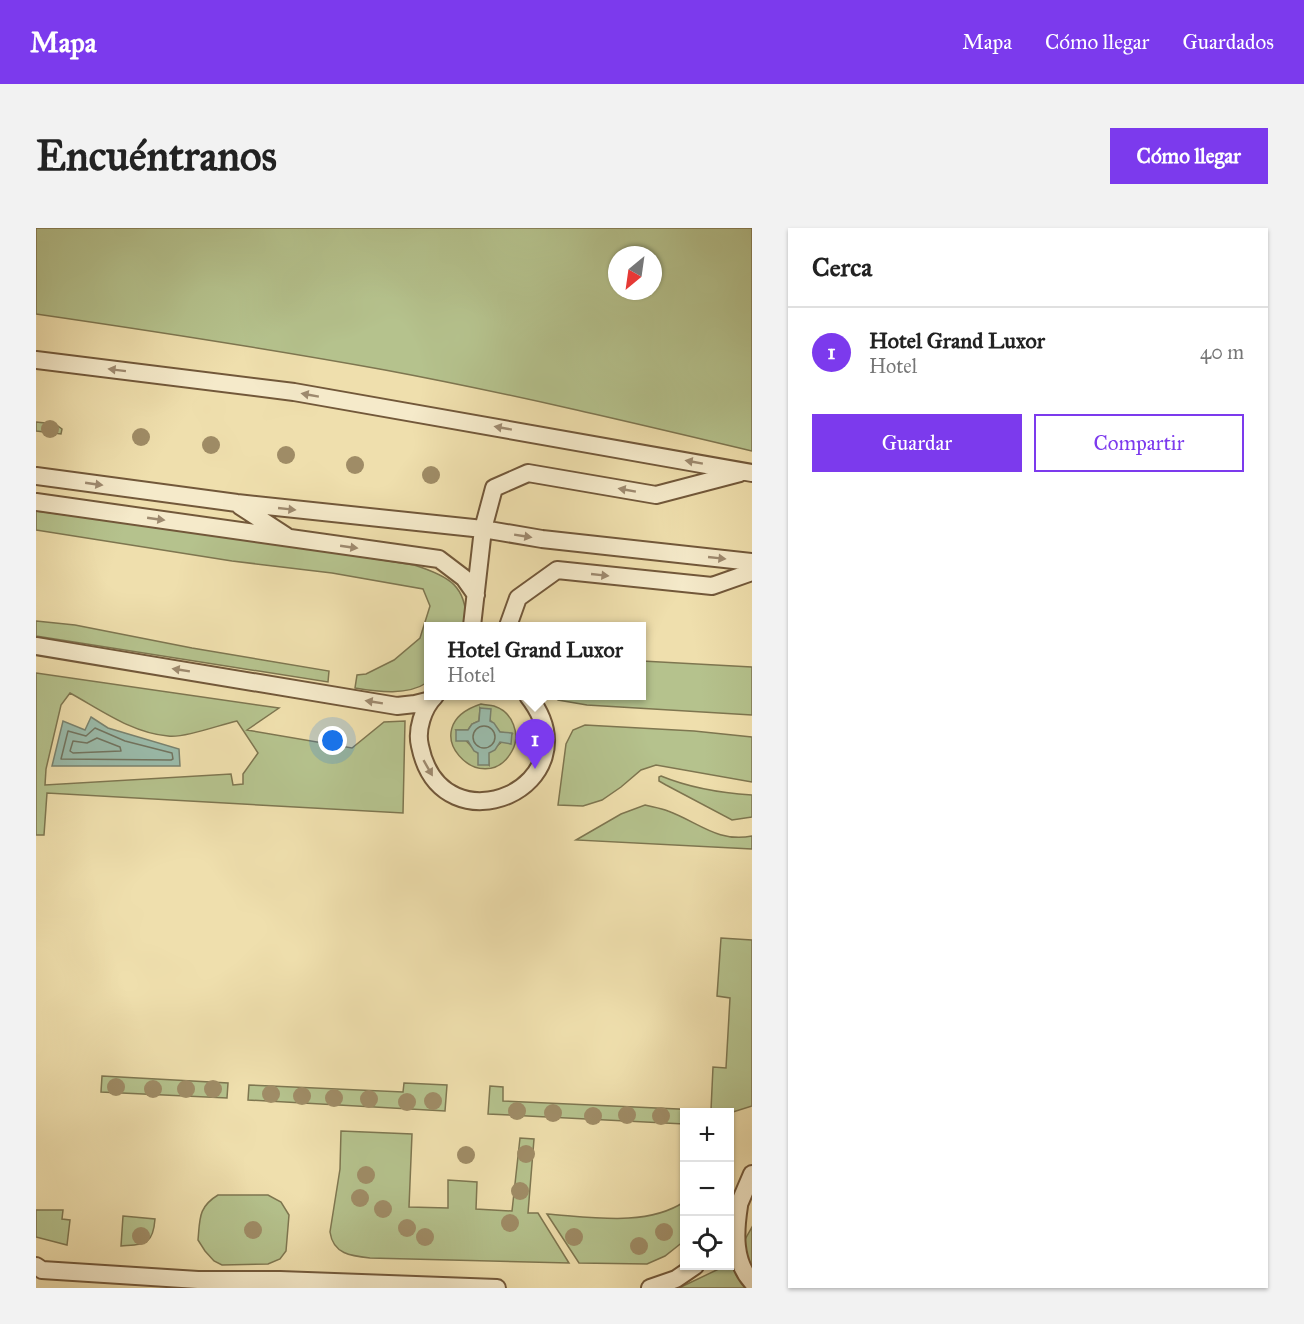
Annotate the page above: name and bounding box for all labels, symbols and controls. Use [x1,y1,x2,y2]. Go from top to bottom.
text: Mapa [30,25,97,60]
text: Mapa [962,29,1012,55]
text: Cómo llegar [1045,29,1149,55]
text: Guardados [1182,29,1274,55]
button: Cómo llegar [1110,128,1268,184]
text: Encuéntranos [36,130,277,182]
north arrow [608,246,662,300]
text: Cerca [812,251,872,283]
text: Hotel Grand Luxor [869,327,1045,354]
text: 1 [828,340,835,364]
text: 40 m [1200,340,1244,364]
text: Hotel [869,354,917,378]
one-way arrow [107,365,126,375]
one-way arrow [301,390,320,399]
button: Guardar [812,414,1022,472]
button: Compartir [1034,414,1244,472]
one-way arrow [493,423,512,432]
one-way arrow [685,457,704,466]
one-way arrow [85,479,104,489]
one-way arrow [617,485,636,494]
one-way arrow [278,504,297,514]
one-way arrow [147,515,166,524]
one-way arrow [513,531,532,540]
one-way arrow [340,542,359,551]
one-way arrow [707,553,726,563]
one-way arrow [591,570,610,580]
popup [424,622,646,700]
text: Hotel Grand Luxor [447,636,623,663]
text: Hotel [447,663,495,687]
one-way arrow [172,665,191,674]
one-way arrow [364,697,383,706]
pin: 1 [516,720,554,769]
your location [318,726,347,755]
one-way arrow [422,760,432,777]
map controls [680,1108,734,1270]
button: + [680,1108,734,1162]
button: − [680,1162,734,1216]
button: locate [680,1216,734,1270]

